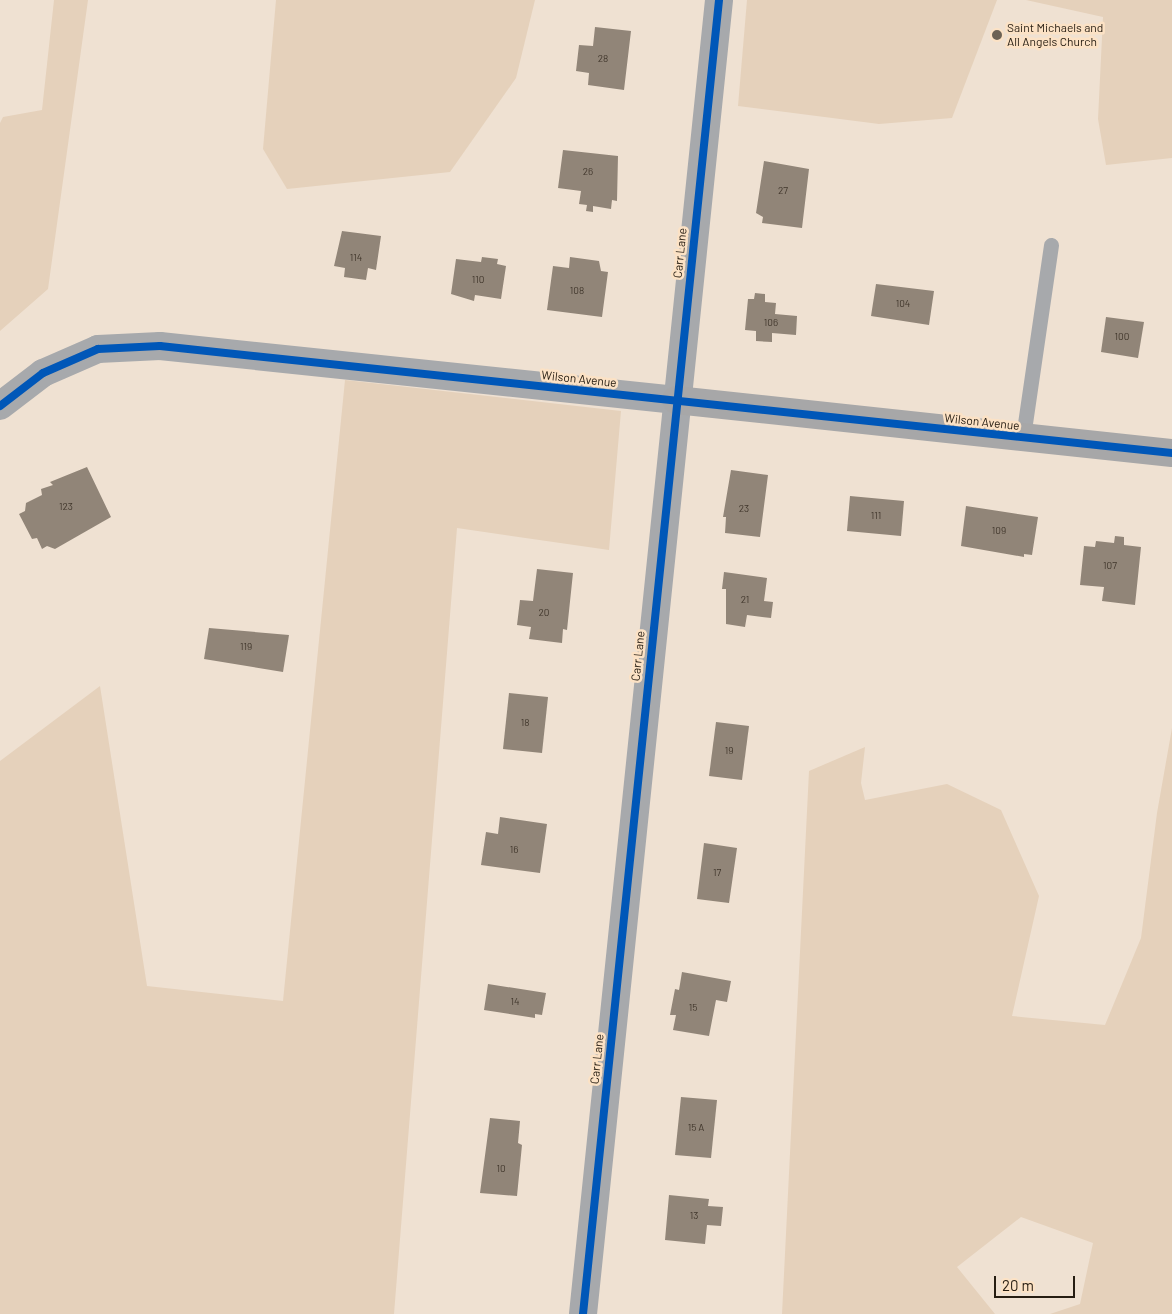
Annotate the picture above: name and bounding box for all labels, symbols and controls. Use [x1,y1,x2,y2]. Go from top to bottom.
place label: Saint Michaels and All Angels Church [1007,21,1103,49]
marker: Saint Michaels and All Angels Church [991,29,1003,41]
house number: 28 [598,53,608,65]
house number: 26 [583,166,593,178]
house number: 27 [778,185,788,197]
street label: Carr Lane [670,227,690,279]
house number: 114 [350,252,362,264]
house number: 110 [472,274,484,286]
house number: 108 [570,285,584,297]
house number: 104 [896,298,910,310]
house number: 106 [764,317,778,329]
house number: 100 [1115,331,1129,343]
street label: Wilson Avenue [541,368,617,390]
street label: Wilson Avenue [944,411,1020,433]
house number: 123 [59,501,73,513]
house number: 23 [739,503,749,515]
house number: 111 [871,510,881,522]
house number: 109 [992,525,1006,537]
house number: 107 [1103,560,1117,572]
house number: 21 [741,594,749,606]
house number: 20 [538,607,550,619]
street label: Carr Lane [628,630,648,682]
house number: 119 [240,641,252,653]
house number: 18 [521,717,529,729]
house number: 19 [725,745,733,757]
house number: 16 [510,844,518,856]
house number: 17 [713,867,721,879]
house number: 14 [510,996,520,1008]
house number: 15 [689,1002,697,1014]
street label: Carr Lane [587,1033,607,1085]
house number: 15 A [688,1122,704,1134]
house number: 10 [496,1163,506,1175]
house number: 13 [690,1210,698,1222]
scale bar [997,1266,1078,1298]
text: 20 m [1002,1276,1034,1294]

